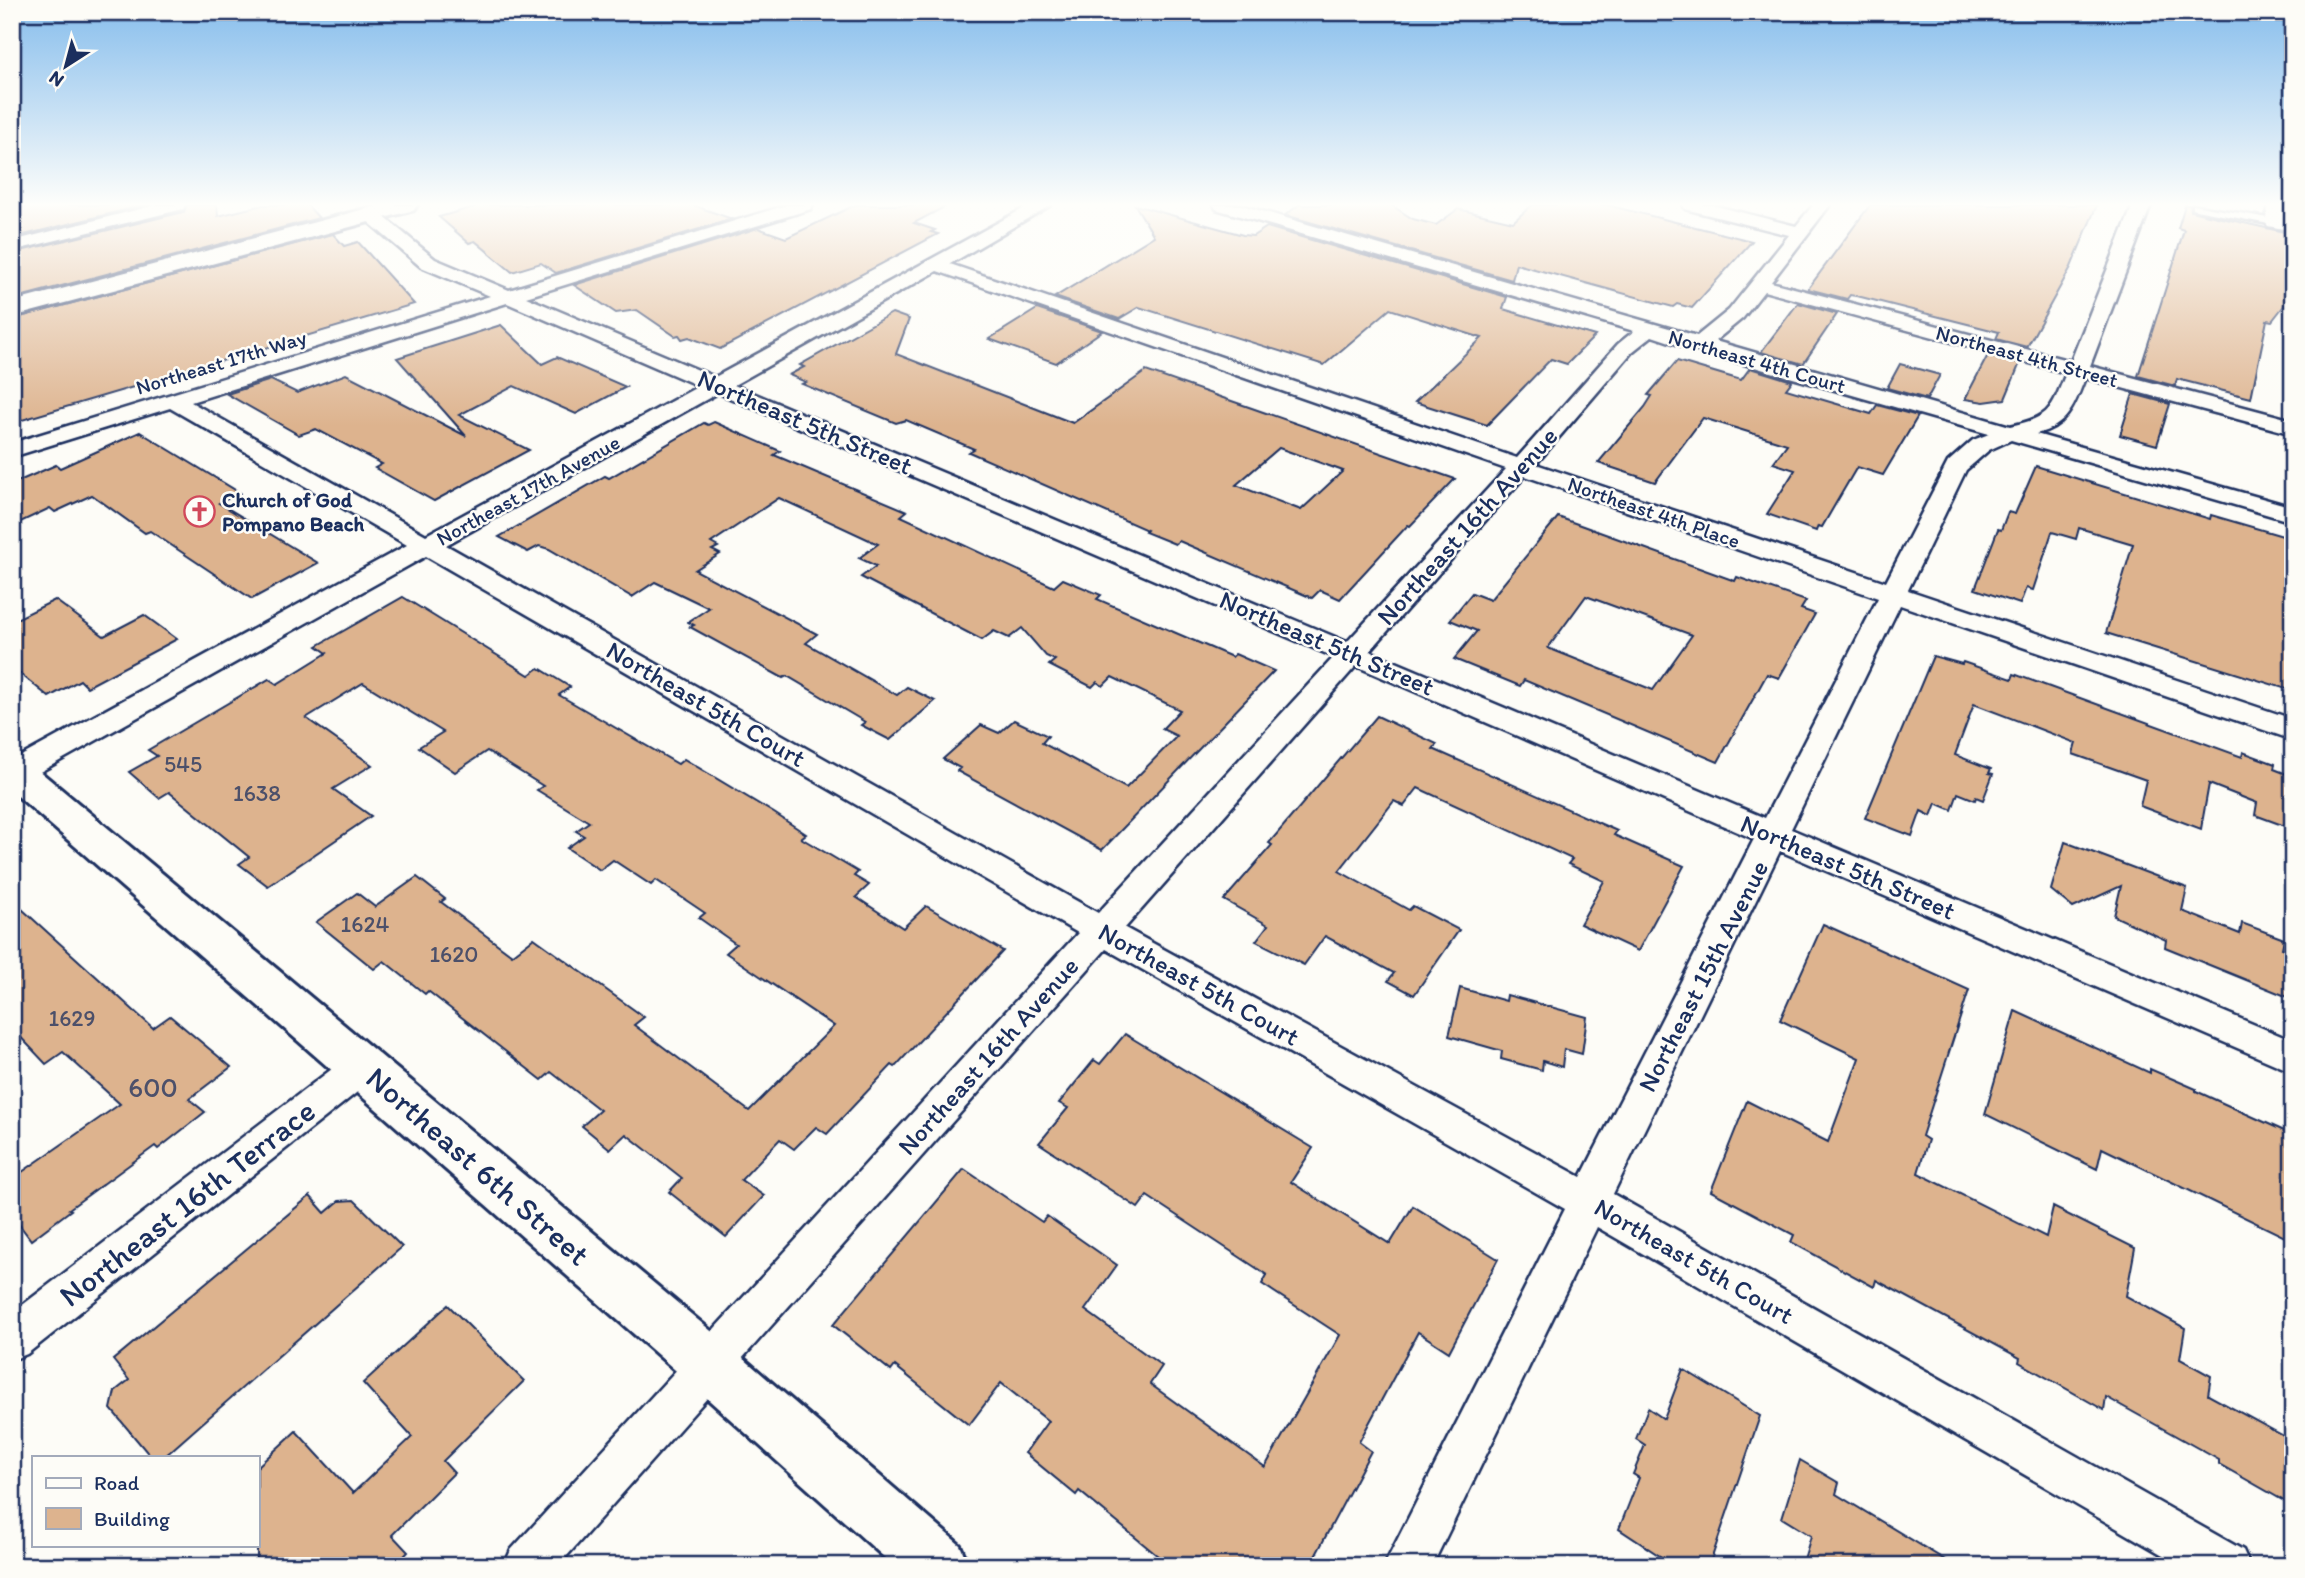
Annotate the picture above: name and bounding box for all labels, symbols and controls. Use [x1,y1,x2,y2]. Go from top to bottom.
north arrow [32,32,102,102]
text: N [44,66,68,92]
street label: Northeast 4th Street [1933,320,2121,392]
street label: Northeast 17th Way [133,324,310,400]
street label: Northeast 4th Court [1666,324,1849,398]
street label: Northeast 5th Street [693,362,917,482]
street label: Northeast 16th Avenue [1370,420,1564,632]
street label: Northeast 17th Avenue [432,429,624,551]
street label: Northeast 4th Place [1565,471,1743,553]
place label: Church of God Pompano Beach [222,487,365,537]
church icon: Church of God Pompano Beach [182,494,216,528]
street label: Northeast 5th Street [1215,583,1439,703]
street label: Northeast 5th Court [601,634,812,774]
house number: 545 [164,750,202,778]
house number: 1638 [233,779,281,807]
street label: Northeast 5th Street [1736,807,1960,927]
street label: Northeast 15th Avenue [1631,855,1775,1097]
house number: 1624 [341,910,390,938]
street label: Northeast 5th Court [1093,916,1305,1053]
house number: 1620 [429,940,479,968]
street label: Northeast 16th Avenue [891,950,1085,1162]
house number: 1629 [49,1004,95,1032]
street label: Northeast 6th Street [359,1059,597,1273]
house number: 600 [128,1070,178,1104]
street label: Northeast 16th Terrace [52,1091,322,1315]
street label: Northeast 5th Court [1589,1191,1800,1331]
legend [32,1456,259,1546]
text: Road [94,1470,140,1495]
text: Building [94,1506,170,1531]

